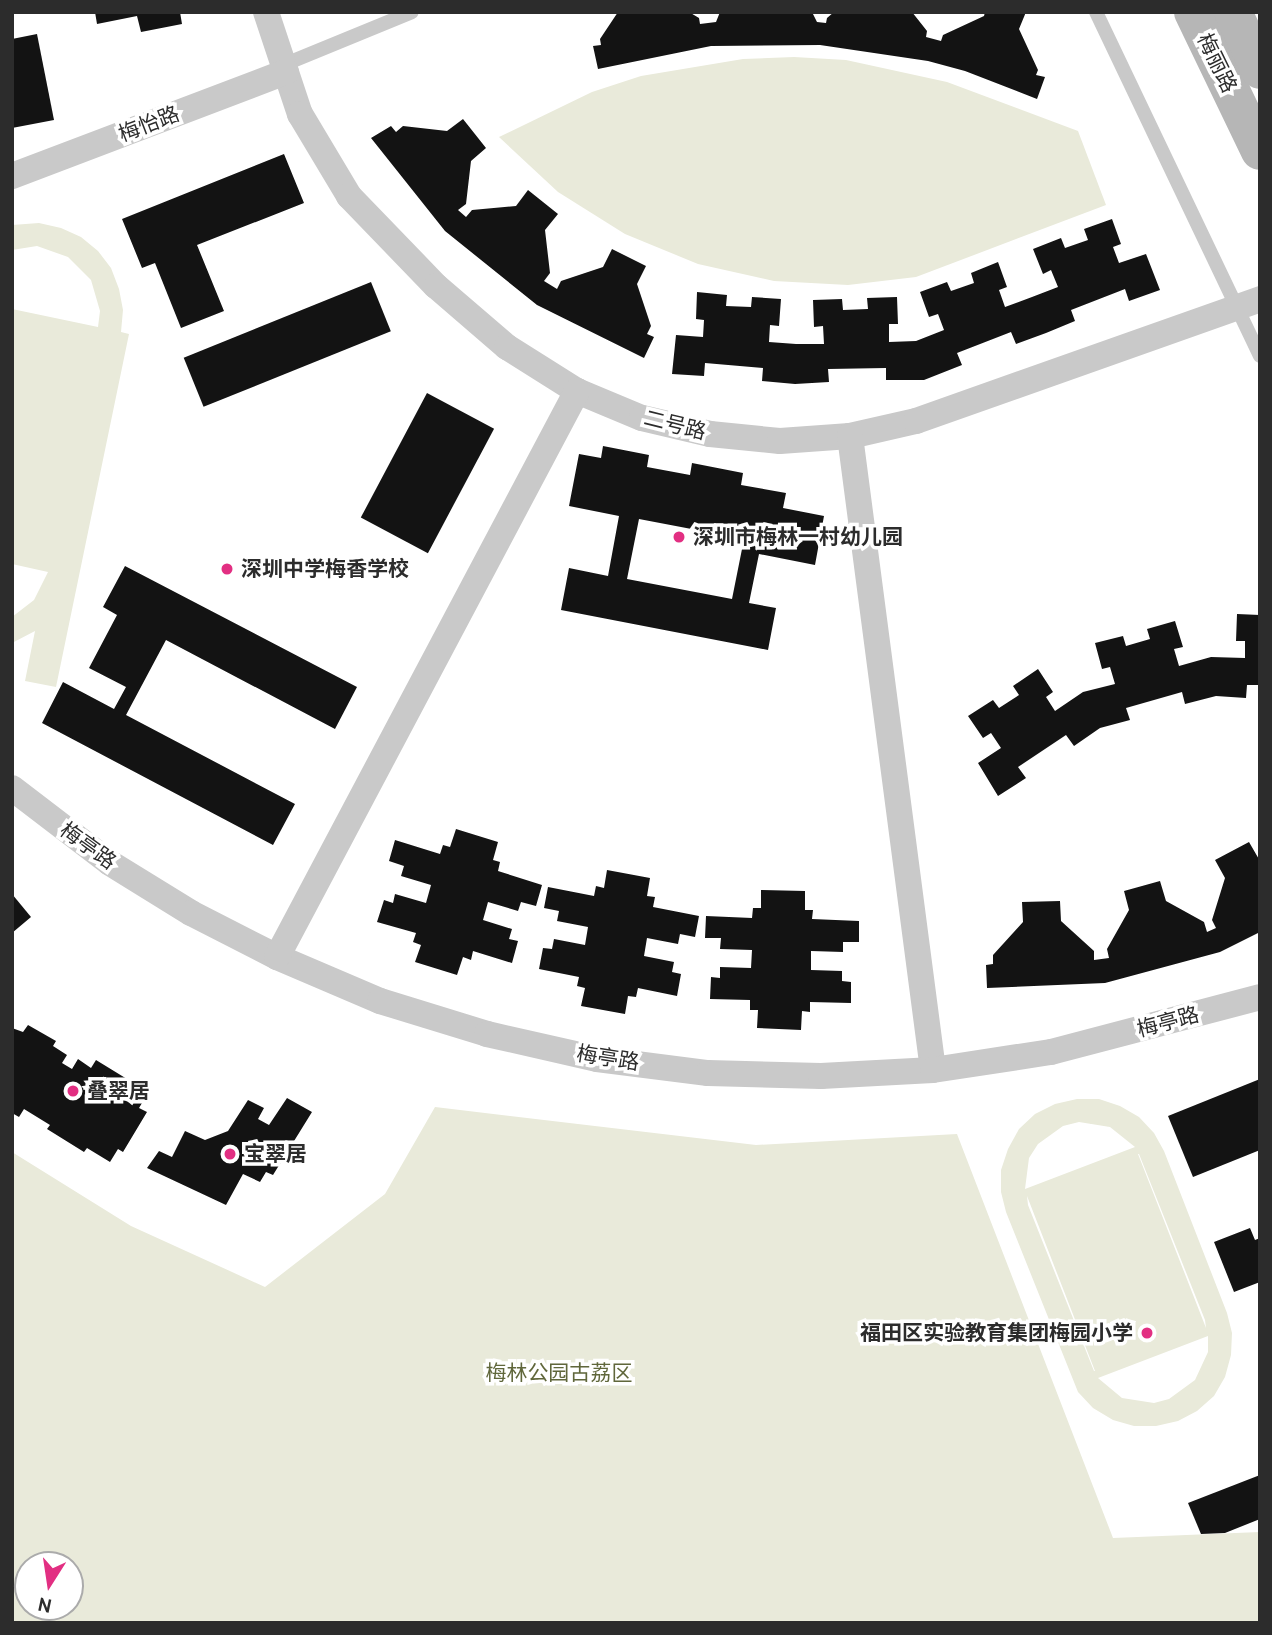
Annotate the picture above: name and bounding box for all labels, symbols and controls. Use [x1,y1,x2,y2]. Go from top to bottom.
street label: 梅丽路 [1192,29,1242,97]
street label: 梅怡路 [115,101,183,147]
street label: 二号路 [641,405,709,445]
place label: 深圳市梅林一村幼儿园 [693,524,903,550]
marker: 深圳市梅林一村幼儿园 [671,529,687,545]
place label: 深圳中学梅香学校 [241,556,409,582]
marker: 深圳中学梅香学校 [219,561,235,577]
street label: 梅亭路 [55,817,121,875]
street label: 梅亭路 [1134,1002,1202,1042]
street label: 梅亭路 [575,1041,641,1075]
place label: 叠翠居 [87,1078,150,1104]
marker: 叠翠居 [65,1083,81,1099]
place label: 宝翠居 [244,1141,307,1167]
marker: 宝翠居 [222,1146,238,1162]
place label: 福田区实验教育集团梅园小学 [860,1320,1133,1346]
marker: 福田区实验教育集团梅园小学 [1139,1325,1155,1341]
park label: 梅林公园古荔区 [486,1360,632,1386]
north arrow [14,1551,84,1621]
text: N [36,1592,54,1618]

